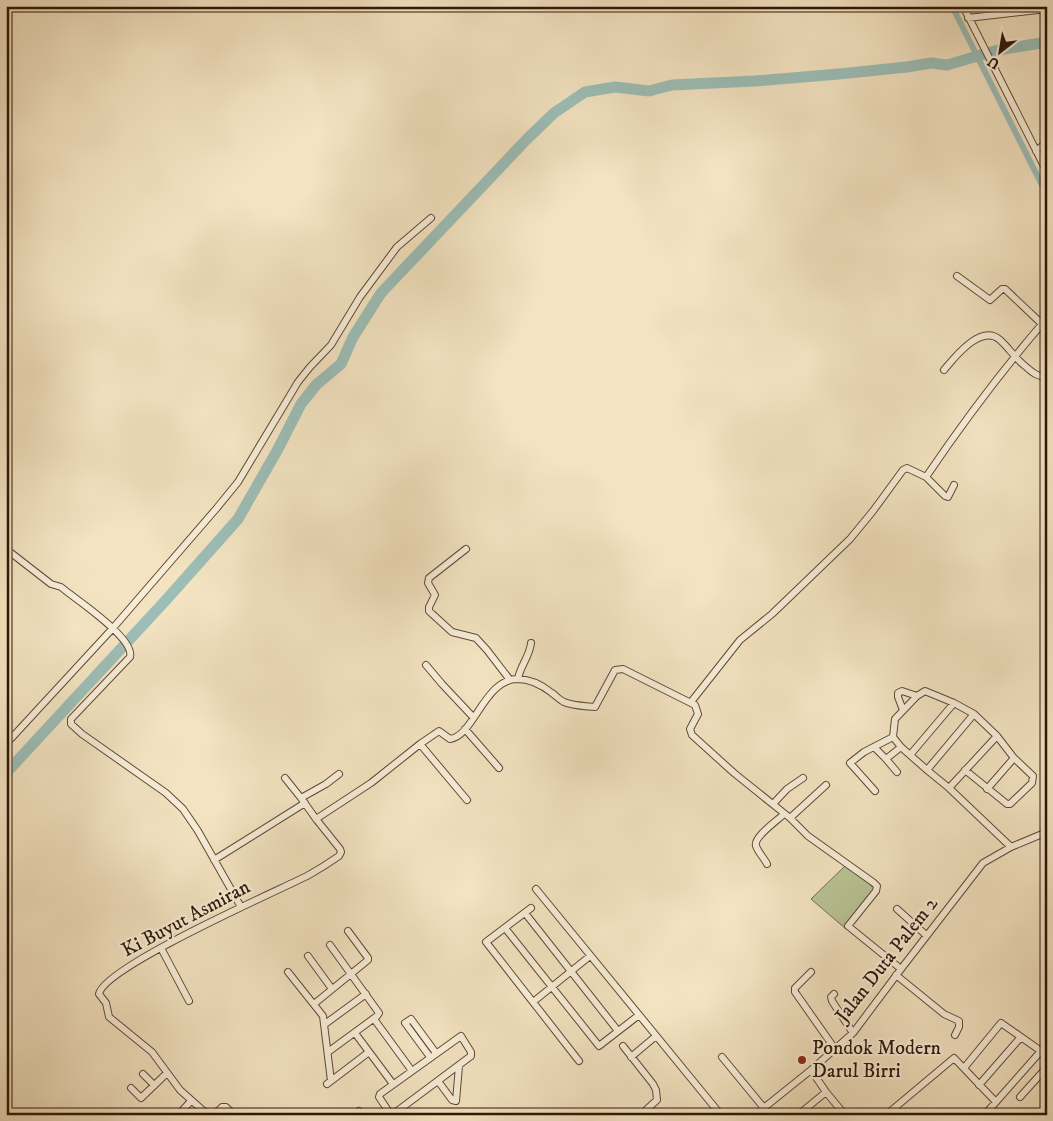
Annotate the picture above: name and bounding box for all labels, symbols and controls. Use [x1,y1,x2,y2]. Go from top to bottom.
north arrow [976,28,1026,78]
text: U [984,52,1003,73]
street label: Ki Buyut Asmiran [118,874,255,963]
street label: Jalan Duta Palem 2 [829,892,944,1029]
place label: Pondok Modern Darul Birri [812,1036,942,1084]
marker: Pondok Modern Darul Birri [796,1054,808,1066]

